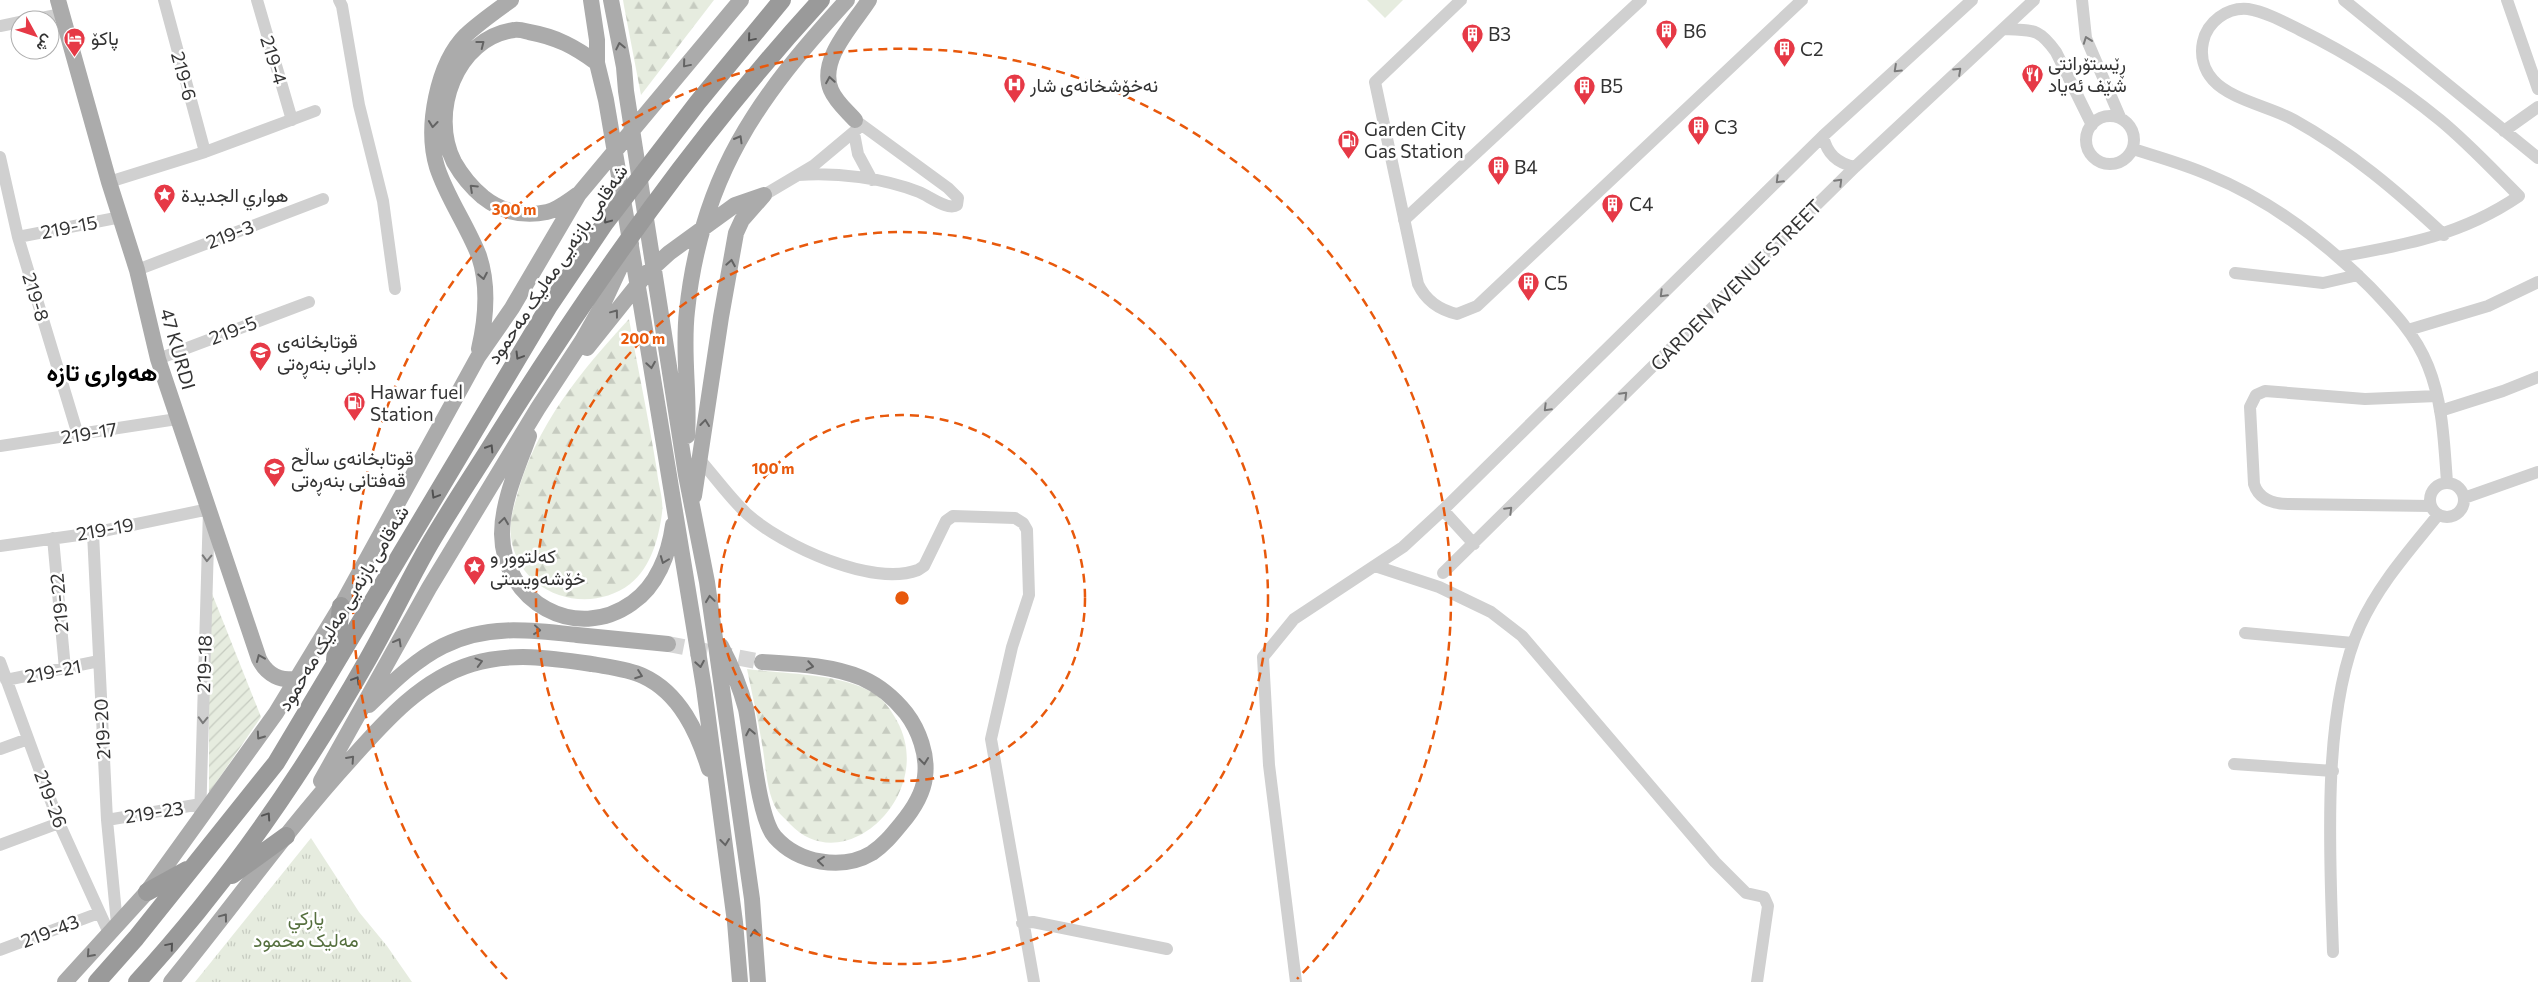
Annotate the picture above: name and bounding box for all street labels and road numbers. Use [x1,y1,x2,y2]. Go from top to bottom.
street label: 219-4 [256,33,293,87]
street label: 219-6 [167,49,202,103]
street label: شەقامی بازنەیی مەلیک مەحمود [481,160,633,368]
street label: GARDEN AVENUE STREET [1645,194,1826,375]
street label: 219-15 [39,210,99,243]
street label: 219-3 [203,214,257,253]
street label: 219-8 [18,270,55,324]
street label: 47 KURDI [156,306,201,392]
street label: 219-5 [206,310,260,349]
street label: 219-17 [59,417,119,448]
street label: شەقامی بازنەیی مەلیک مەحمود [272,501,414,715]
street label: 219-19 [74,512,135,545]
street label: 219-22 [44,573,73,634]
street label: 219-18 [191,635,216,693]
street label: 219-21 [23,654,83,687]
street label: 219-20 [88,698,115,760]
street label: 219-26 [30,767,73,831]
street label: 219-23 [123,795,185,828]
street label: 219-43 [17,909,82,952]

